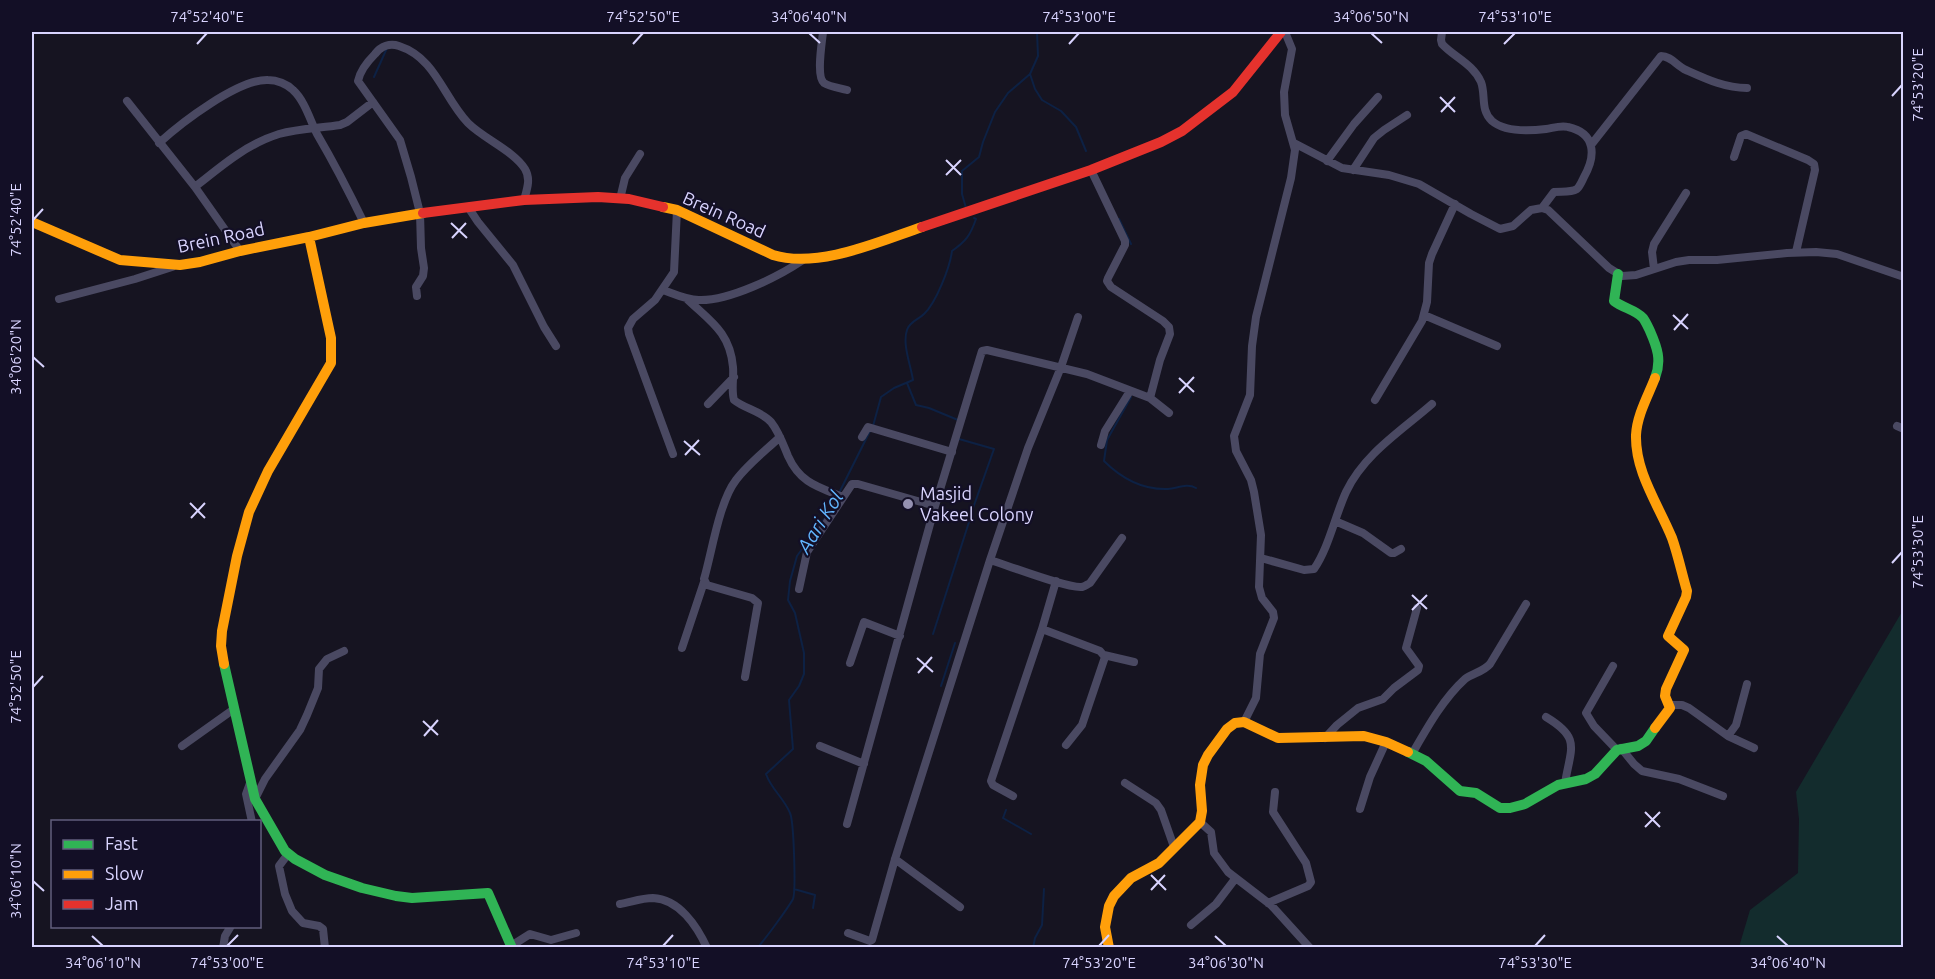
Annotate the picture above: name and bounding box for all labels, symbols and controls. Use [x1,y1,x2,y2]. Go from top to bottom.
text: 74°52'40"E [170,8,244,25]
text: 74°52'50"E [606,8,680,25]
text: 34°06'40"N [771,8,847,25]
text: 74°53'00"E [1042,8,1116,25]
text: 34°06'50"N [1333,8,1409,25]
text: 74°53'10"E [1478,8,1552,25]
text: 74°53'20"E [1909,48,1926,122]
text: 74°52'40"E [7,183,24,257]
street label: Brein Road [680,187,769,241]
street label: Brein Road [175,218,266,256]
text: 34°06'20"N [7,319,24,395]
place label: Masjid Vakeel Colony [920,483,1034,524]
water label: Aari Kol [791,486,848,558]
marker: Masjid Vakeel Colony [901,497,915,511]
text: 74°53'30"E [1909,515,1926,589]
text: 74°52'50"E [7,650,24,724]
legend [51,820,261,928]
text: Fast [105,833,138,853]
text: 34°06'10"N [7,843,24,919]
text: Slow [105,863,144,883]
text: Jam [105,893,139,913]
text: 34°06'10"N [65,954,141,971]
text: 74°53'00"E [190,954,264,971]
text: 74°53'10"E [626,954,700,971]
text: 74°53'20"E [1062,954,1136,971]
text: 34°06'30"N [1188,954,1264,971]
text: 74°53'30"E [1498,954,1572,971]
text: 34°06'40"N [1750,954,1826,971]

